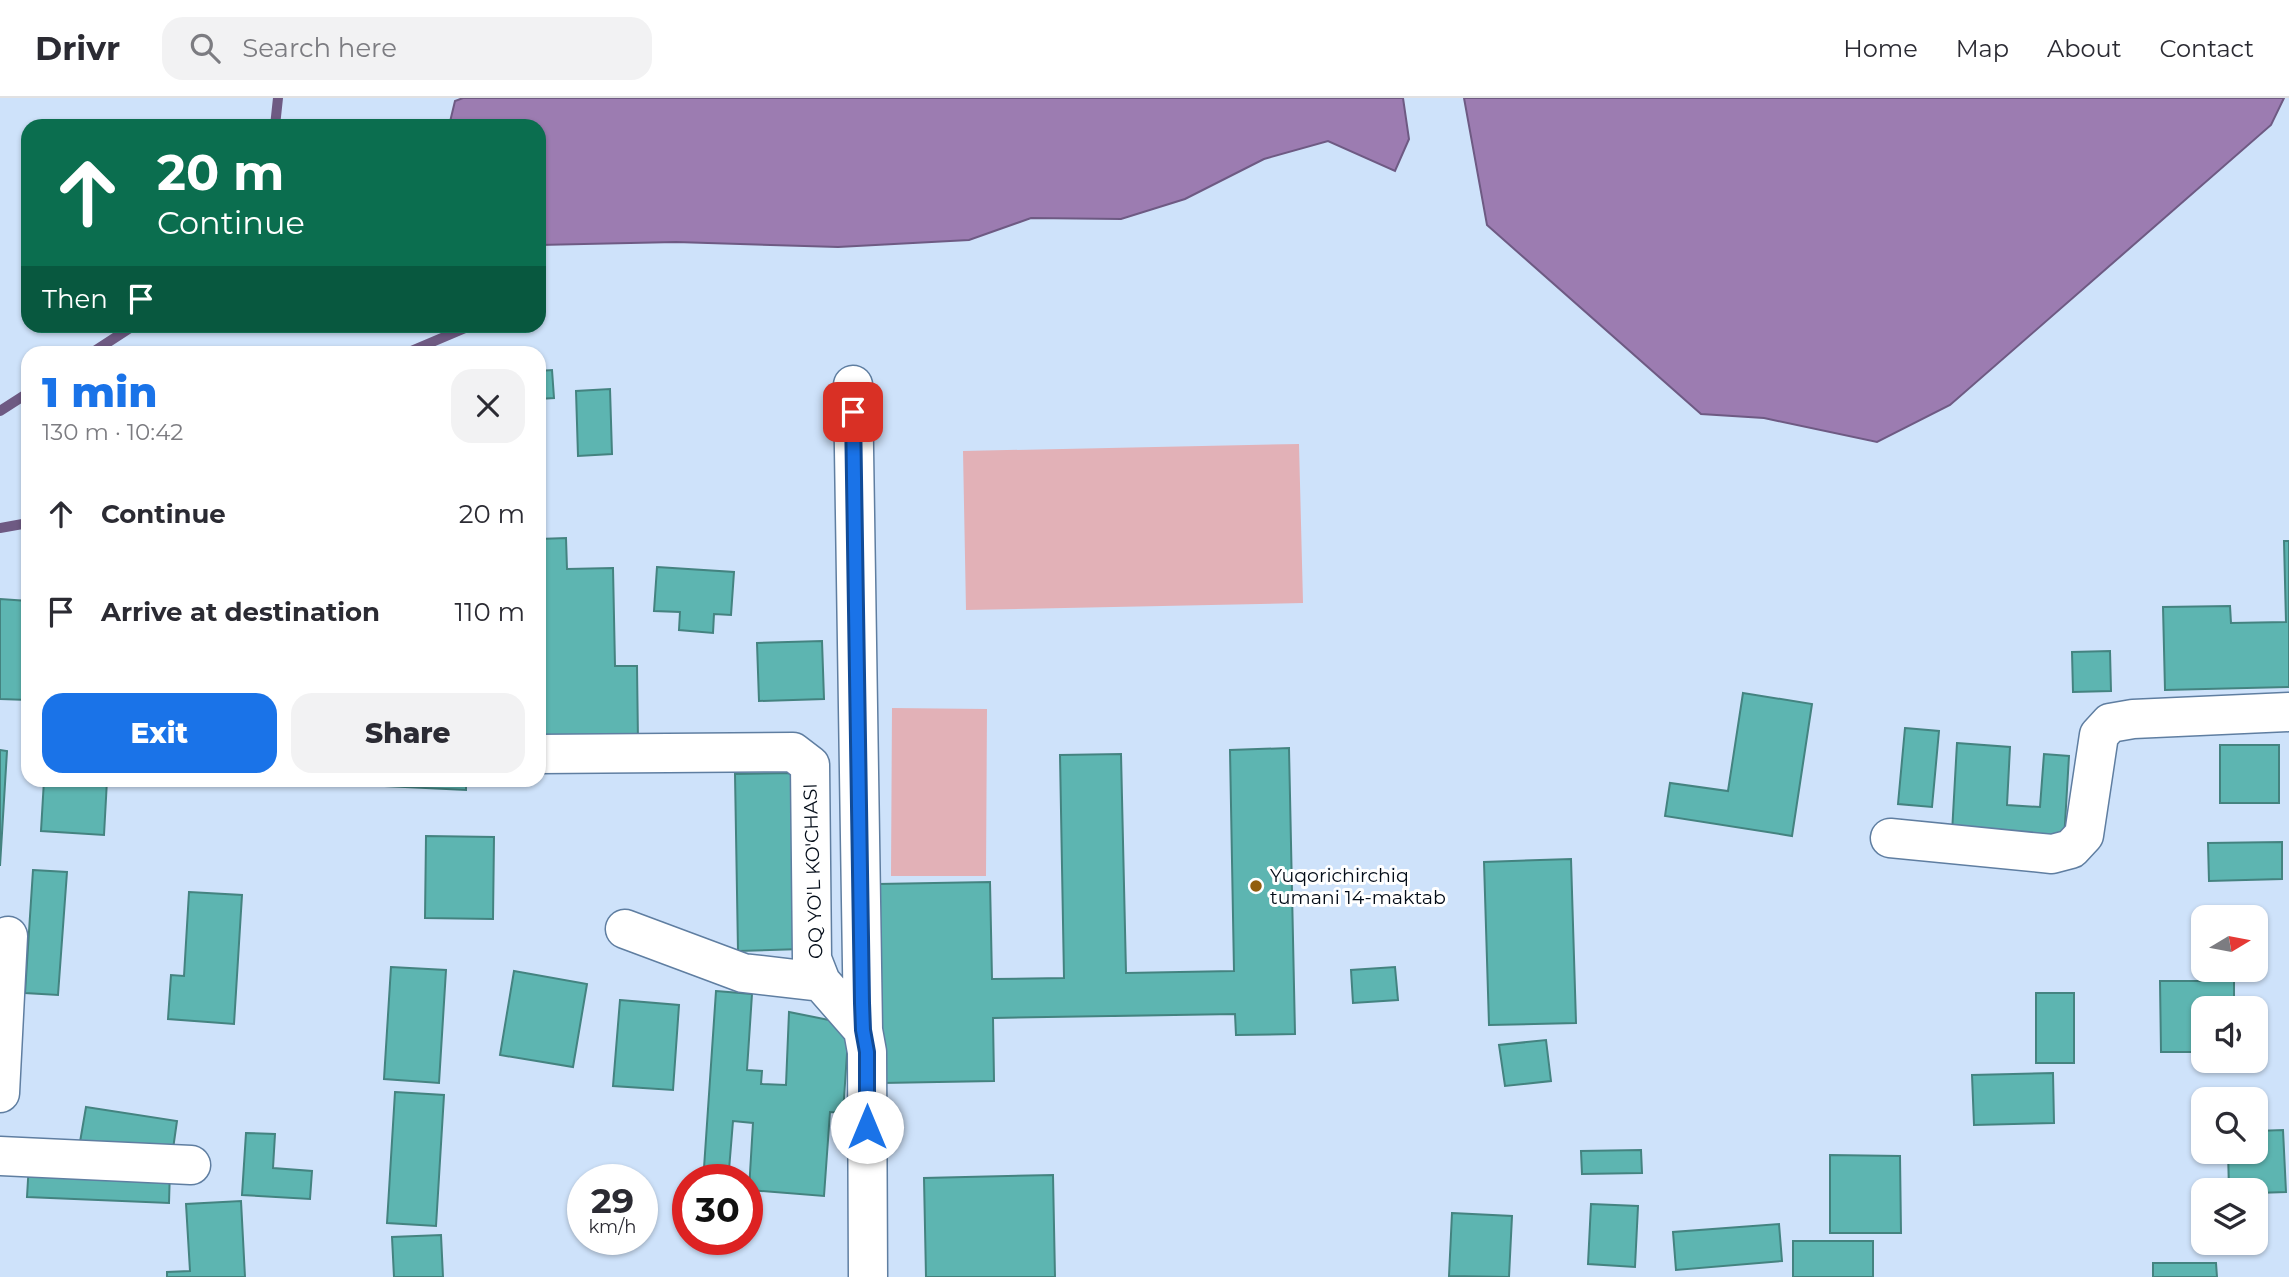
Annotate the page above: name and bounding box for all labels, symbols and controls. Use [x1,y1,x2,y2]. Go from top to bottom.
search box [162,17,652,80]
text: Drivr [35,28,120,68]
icon: search [186,29,224,67]
text: Search here [242,32,397,64]
text: Home [1843,34,1918,63]
text: Map [1956,34,2009,63]
text: About [2047,34,2121,63]
text: Contact [2159,34,2254,63]
text: 20 m [157,143,284,202]
icon: ahead [42,147,133,238]
text: Continue [157,203,305,242]
icon: arrive [122,280,160,318]
text: Then [42,283,108,315]
text: 1 min [42,366,158,418]
button: close [451,369,525,443]
pin [823,382,883,442]
icon: arrive [834,393,872,431]
text: 130 m · 10:42 [42,418,183,446]
icon: ahead [42,495,80,533]
text: Continue [101,498,226,530]
text: 20 m [459,498,525,530]
icon: arrive [42,593,80,631]
text: Arrive at destination [101,596,380,628]
text: 110 m [455,596,525,628]
button: Exit [42,693,277,773]
button: Share [291,693,525,773]
street label: OQ YO'L KO'CHASI [798,783,828,959]
place label: Yuqorichirchiq tumani 14-maktab [1270,864,1446,909]
marker: Yuqorichirchiq tumani 14-maktab [1248,878,1264,894]
north arrow [2191,905,2268,982]
map controls [2191,905,2268,1255]
button: sound [2191,996,2268,1073]
button: search [2191,1087,2268,1164]
position arrow [830,1090,904,1164]
speed limit sign: 30 [672,1164,763,1255]
button: layers [2191,1178,2268,1255]
text: 29 [591,1179,634,1222]
text: km/h [588,1216,637,1238]

